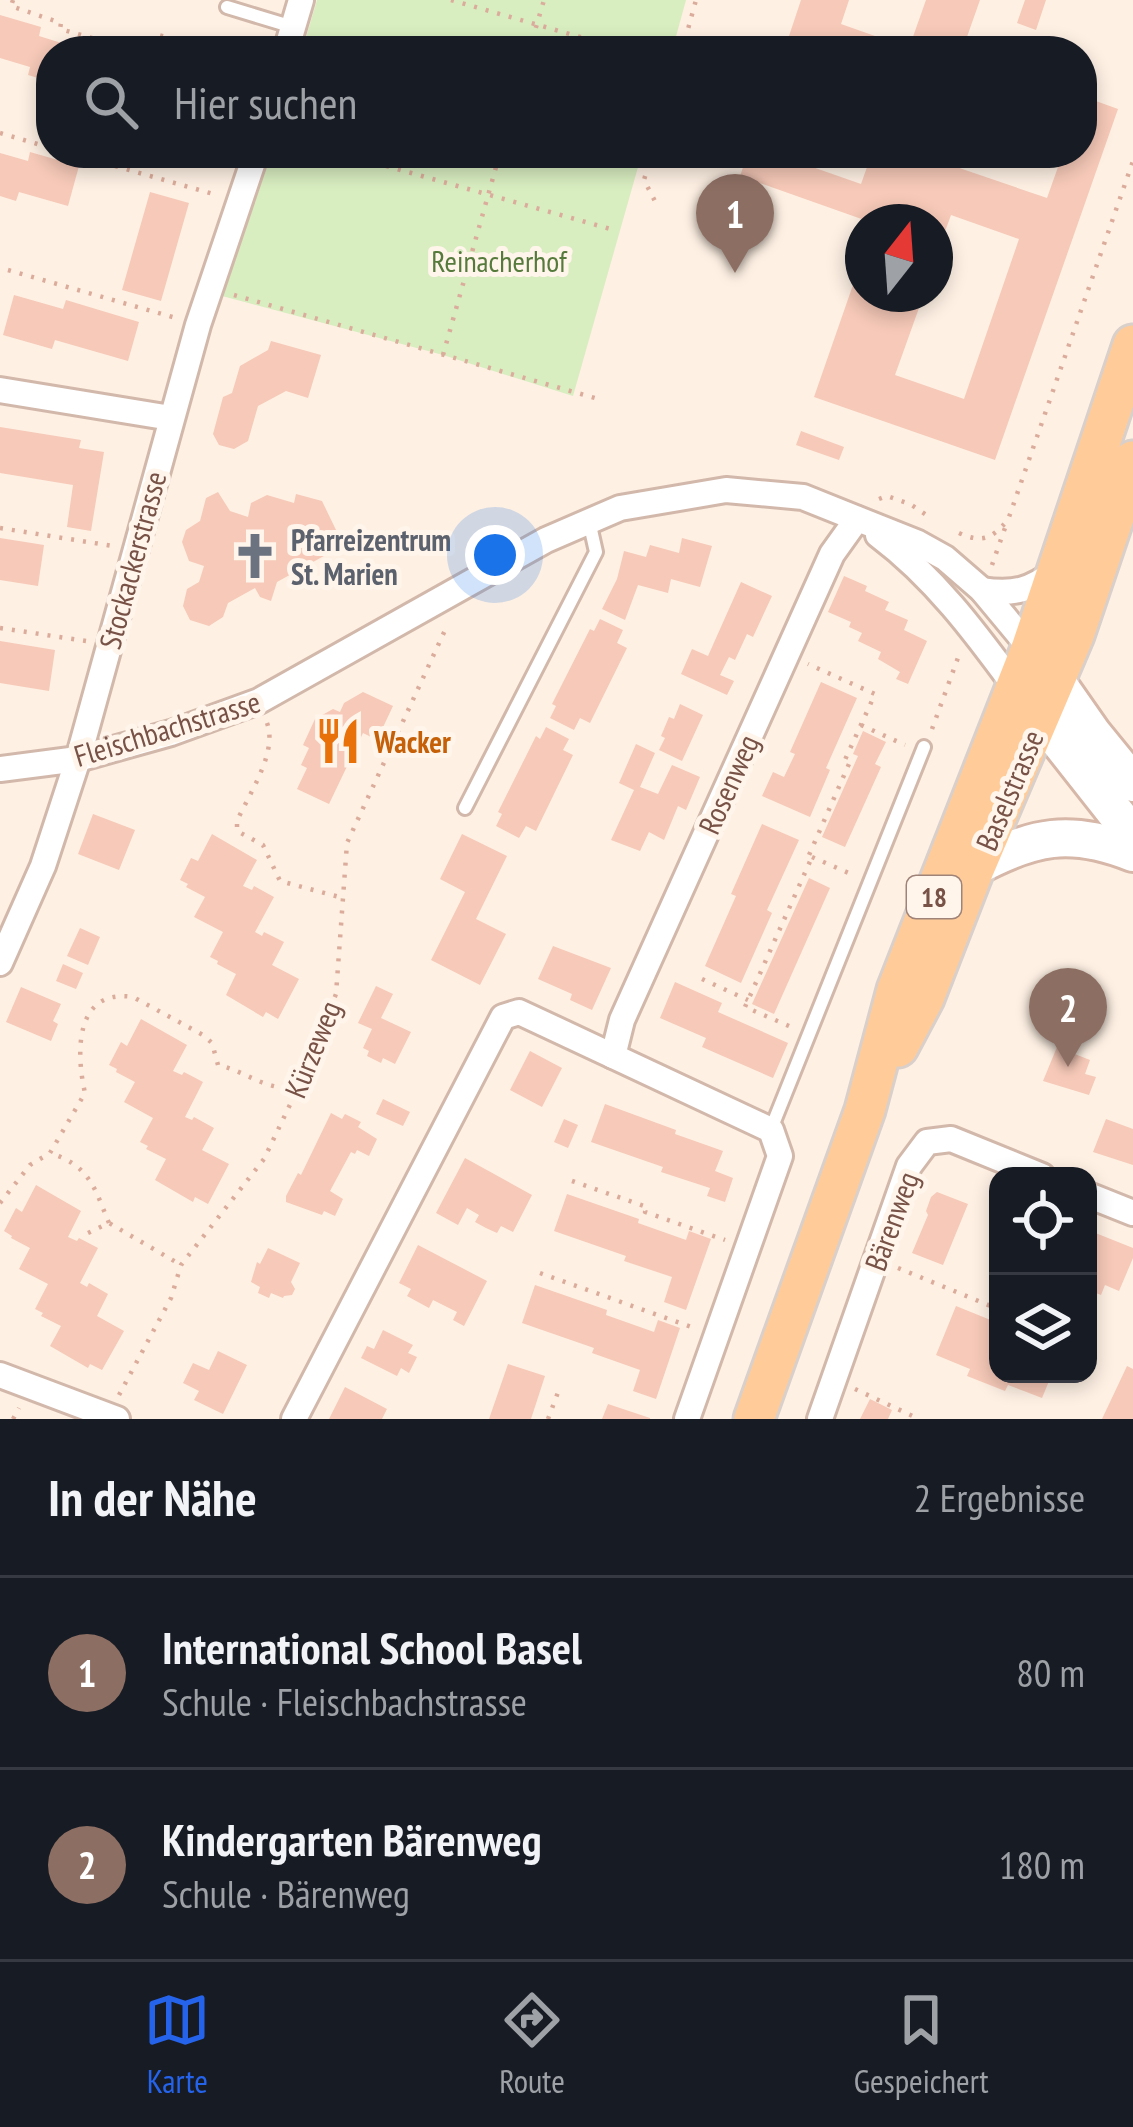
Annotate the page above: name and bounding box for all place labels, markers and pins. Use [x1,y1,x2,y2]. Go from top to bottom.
pin: 1 [696,174,774,273]
place label: Pfarreizentrum St. Marien [291,520,451,593]
church icon: Pfarreizentrum St. Marien [230,531,280,581]
restaurant icon: Wacker [313,716,363,766]
place label: Wacker [373,722,451,761]
pin: 2 [1029,968,1107,1067]

